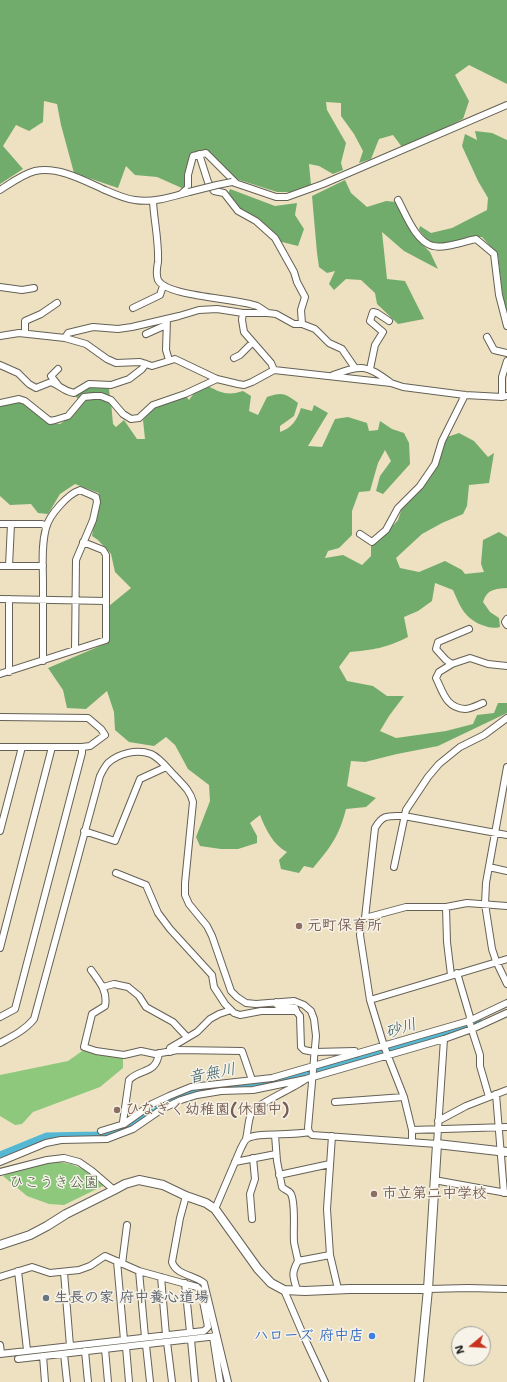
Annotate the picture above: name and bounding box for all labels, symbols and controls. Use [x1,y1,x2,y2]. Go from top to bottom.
place label: 元町保育所 [307,917,382,935]
marker: 元町保育所 [294,921,304,931]
water label: 砂川 [383,1015,419,1043]
water label: 音無川 [187,1060,237,1088]
place label: ひなぎく幼稚園(休園中) [125,1101,289,1119]
marker: ひなぎく幼稚園(休園中) [112,1105,122,1115]
park label: ひこうき公園 [9,1174,99,1192]
place label: 市立第二中学校 [382,1185,487,1203]
marker: 市立第二中学校 [369,1189,379,1199]
place label: 生長の家 府中養心道場 [54,1289,209,1307]
marker: 生長の家 府中養心道場 [41,1293,51,1303]
north arrow [451,1326,491,1366]
place label: ハローズ 府中店 [254,1327,364,1345]
marker: ハローズ 府中店 [367,1331,377,1341]
text: N [452,1343,469,1356]

